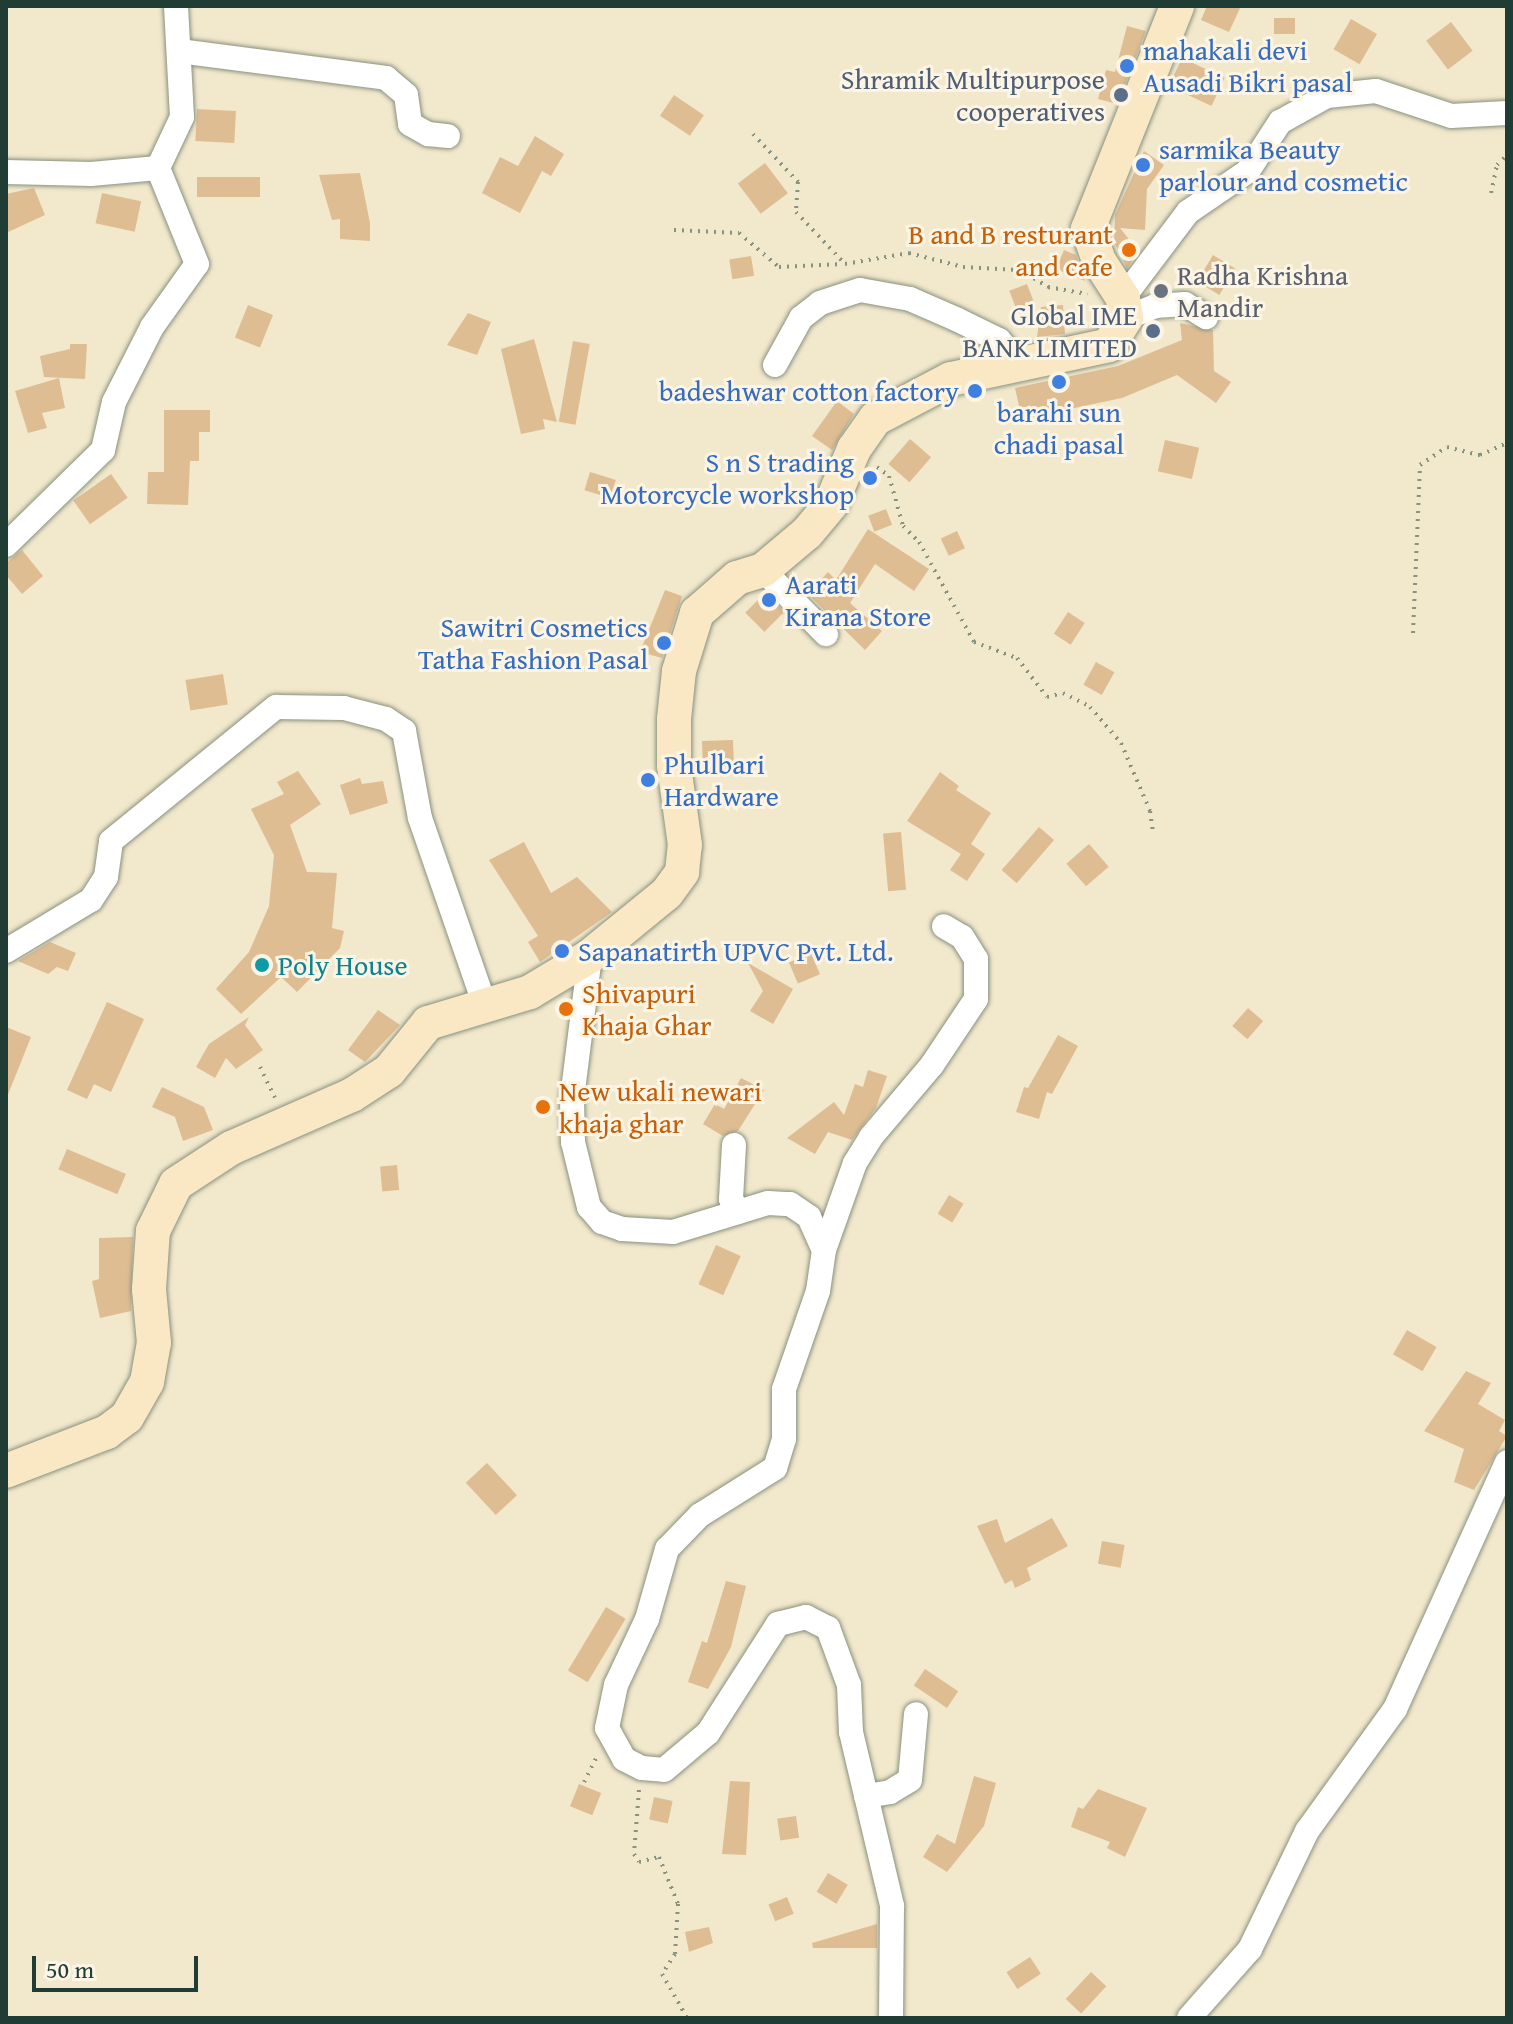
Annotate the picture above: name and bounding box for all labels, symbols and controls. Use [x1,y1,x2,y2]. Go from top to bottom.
place label: mahakali devi Ausadi Bikri pasal [1143,33,1353,99]
marker: mahakali devi Ausadi Bikri pasal [1118,57,1136,75]
place label: Shramik Multipurpose cooperatives [841,62,1105,128]
marker: Shramik Multipurpose cooperatives [1112,86,1130,104]
place label: sarmika Beauty parlour and cosmetic [1159,132,1408,198]
marker: sarmika Beauty parlour and cosmetic [1134,156,1152,174]
place label: B and B resturant and cafe [908,217,1113,283]
marker: B and B resturant and cafe [1120,241,1138,259]
place label: Radha Krishna Mandir [1177,258,1348,324]
marker: Radha Krishna Mandir [1152,282,1170,300]
place label: Global IME BANK LIMITED [962,298,1137,364]
marker: Global IME BANK LIMITED [1144,322,1162,340]
marker: barahi sun chadi pasal [1050,373,1068,391]
place label: badeshwar cotton factory [659,374,959,408]
marker: badeshwar cotton factory [966,382,984,400]
place label: barahi sun chadi pasal [994,395,1124,461]
place label: S n S trading Motorcycle workshop [600,445,854,511]
marker: S n S trading Motorcycle workshop [861,469,879,487]
place label: Aarati Kirana Store [785,567,931,633]
marker: Aarati Kirana Store [760,591,778,609]
place label: Sawitri Cosmetics Tatha Fashion Pasal [418,610,648,676]
marker: Sawitri Cosmetics Tatha Fashion Pasal [655,634,673,652]
place label: Phulbari Hardware [664,747,779,813]
marker: Phulbari Hardware [639,771,657,789]
place label: Sapanatirth UPVC Pvt. Ltd. [578,934,894,968]
marker: Sapanatirth UPVC Pvt. Ltd. [553,942,571,960]
place label: Poly House [278,948,408,982]
marker: Poly House [253,956,271,974]
place label: Shivapuri Khaja Ghar [582,976,711,1042]
marker: Shivapuri Khaja Ghar [557,1000,575,1018]
place label: New ukali newari khaja ghar [559,1074,762,1140]
marker: New ukali newari khaja ghar [534,1098,552,1116]
scale bar [36,1940,202,1990]
text: 50 m [46,1952,94,1987]

